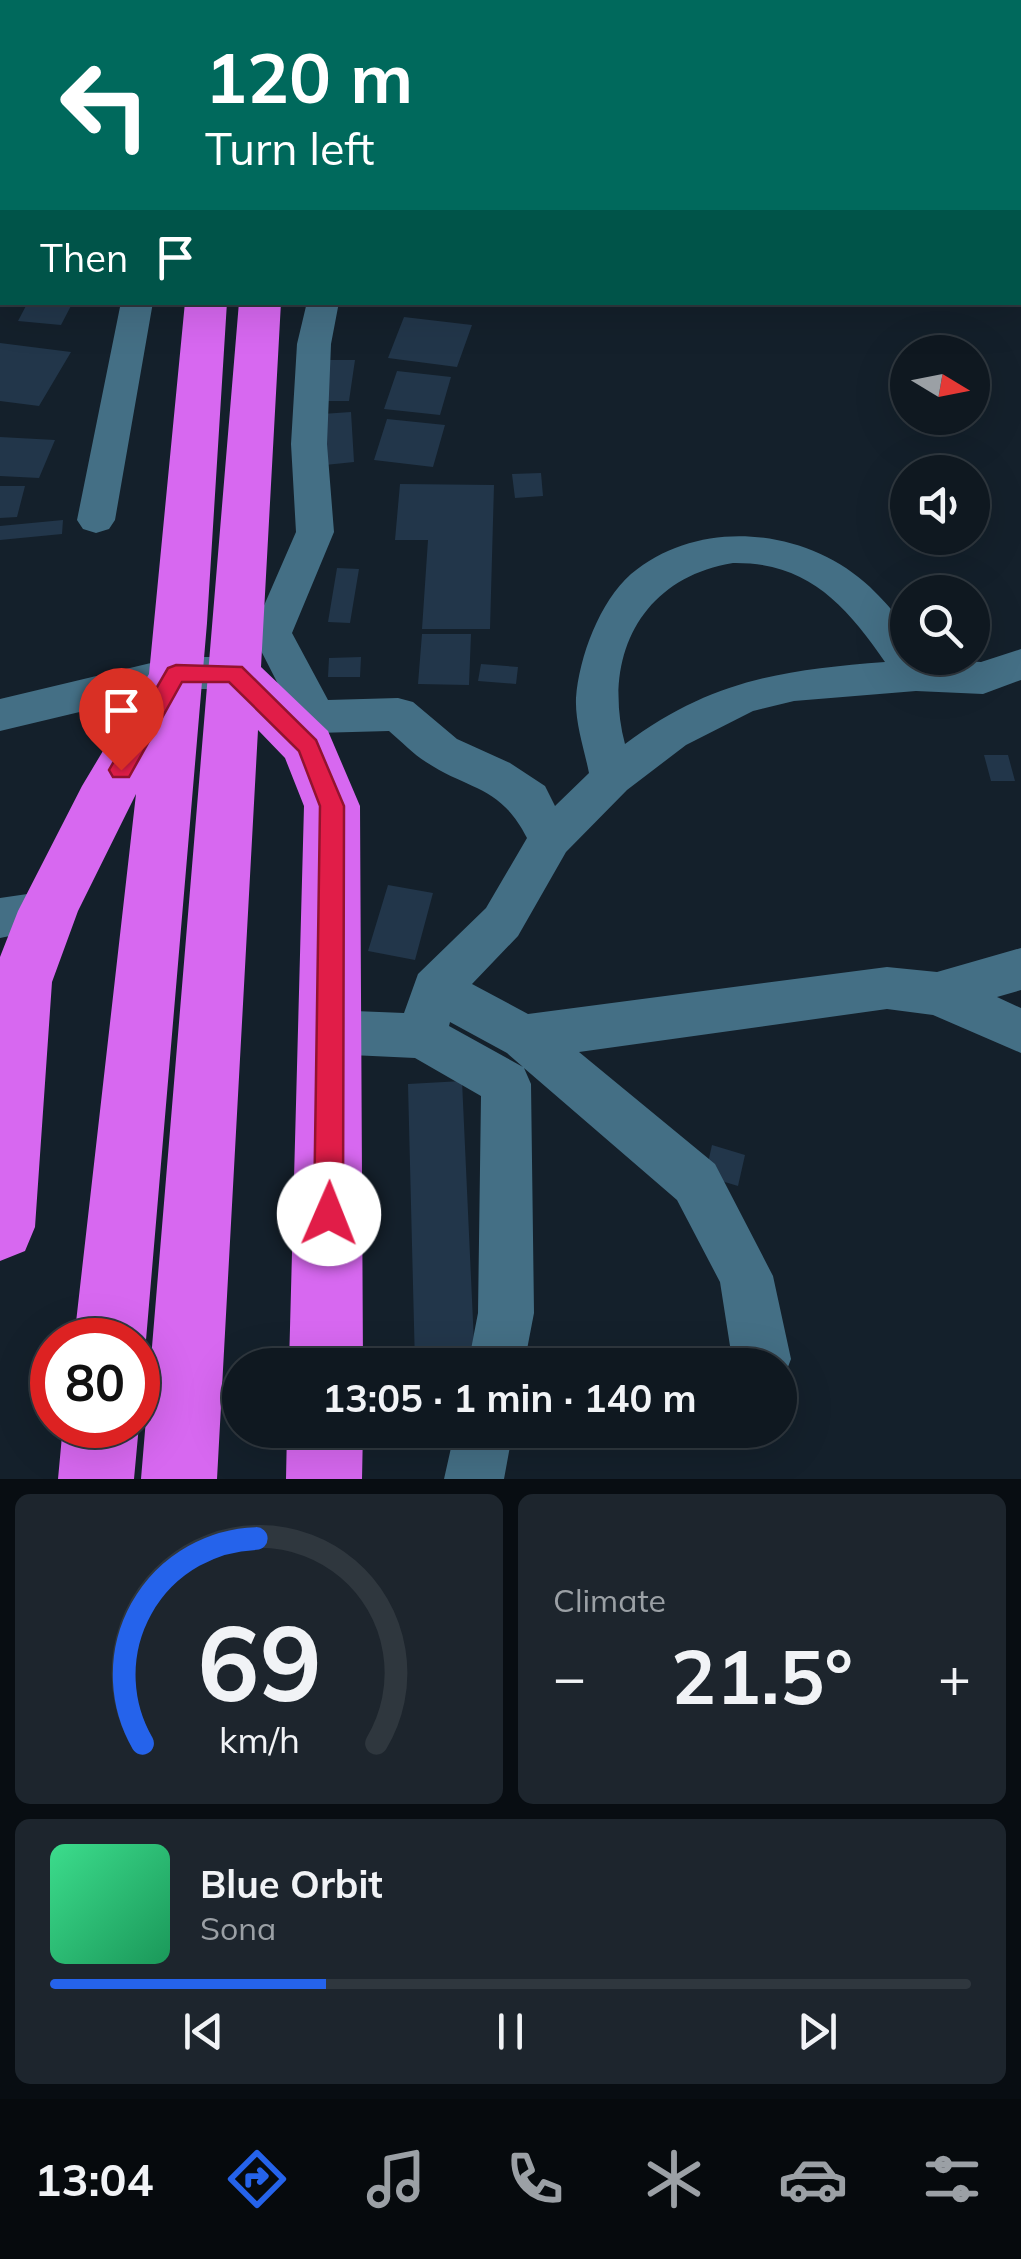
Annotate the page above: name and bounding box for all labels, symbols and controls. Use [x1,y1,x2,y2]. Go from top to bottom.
text: 120 m [205,33,413,121]
icon: left [40,40,170,170]
text: Turn left [205,120,374,176]
icon: arrive [148,230,203,285]
text: Then [40,234,128,282]
north arrow [890,335,990,435]
map controls [890,335,990,675]
button: sound [890,455,990,555]
button: search [890,575,990,675]
pin [79,668,164,771]
icon: arrive [94,683,149,738]
position arrow [277,1162,381,1266]
speed limit sign: 80 [30,1318,160,1448]
text: 13:05 · 1 min · 140 m [322,1374,697,1422]
text: Climate [553,1580,666,1620]
text: 69 [197,1596,321,1727]
text: 21.5° [671,1629,853,1723]
text: − [553,1642,586,1711]
text: + [938,1642,971,1711]
text: km/h [219,1717,299,1762]
text: Blue Orbit [200,1860,383,1908]
text: Sona [200,1908,276,1948]
icon: previous [176,2004,231,2059]
icon: pause [483,2004,538,2059]
icon: next [790,2004,845,2059]
icon: directions [222,2144,292,2214]
icon: music [361,2144,431,2214]
icon: phone [500,2144,570,2214]
icon: climate [639,2144,709,2214]
icon: car [778,2144,848,2214]
icon: filters [917,2144,987,2214]
text: 13:04 [34,2151,154,2207]

